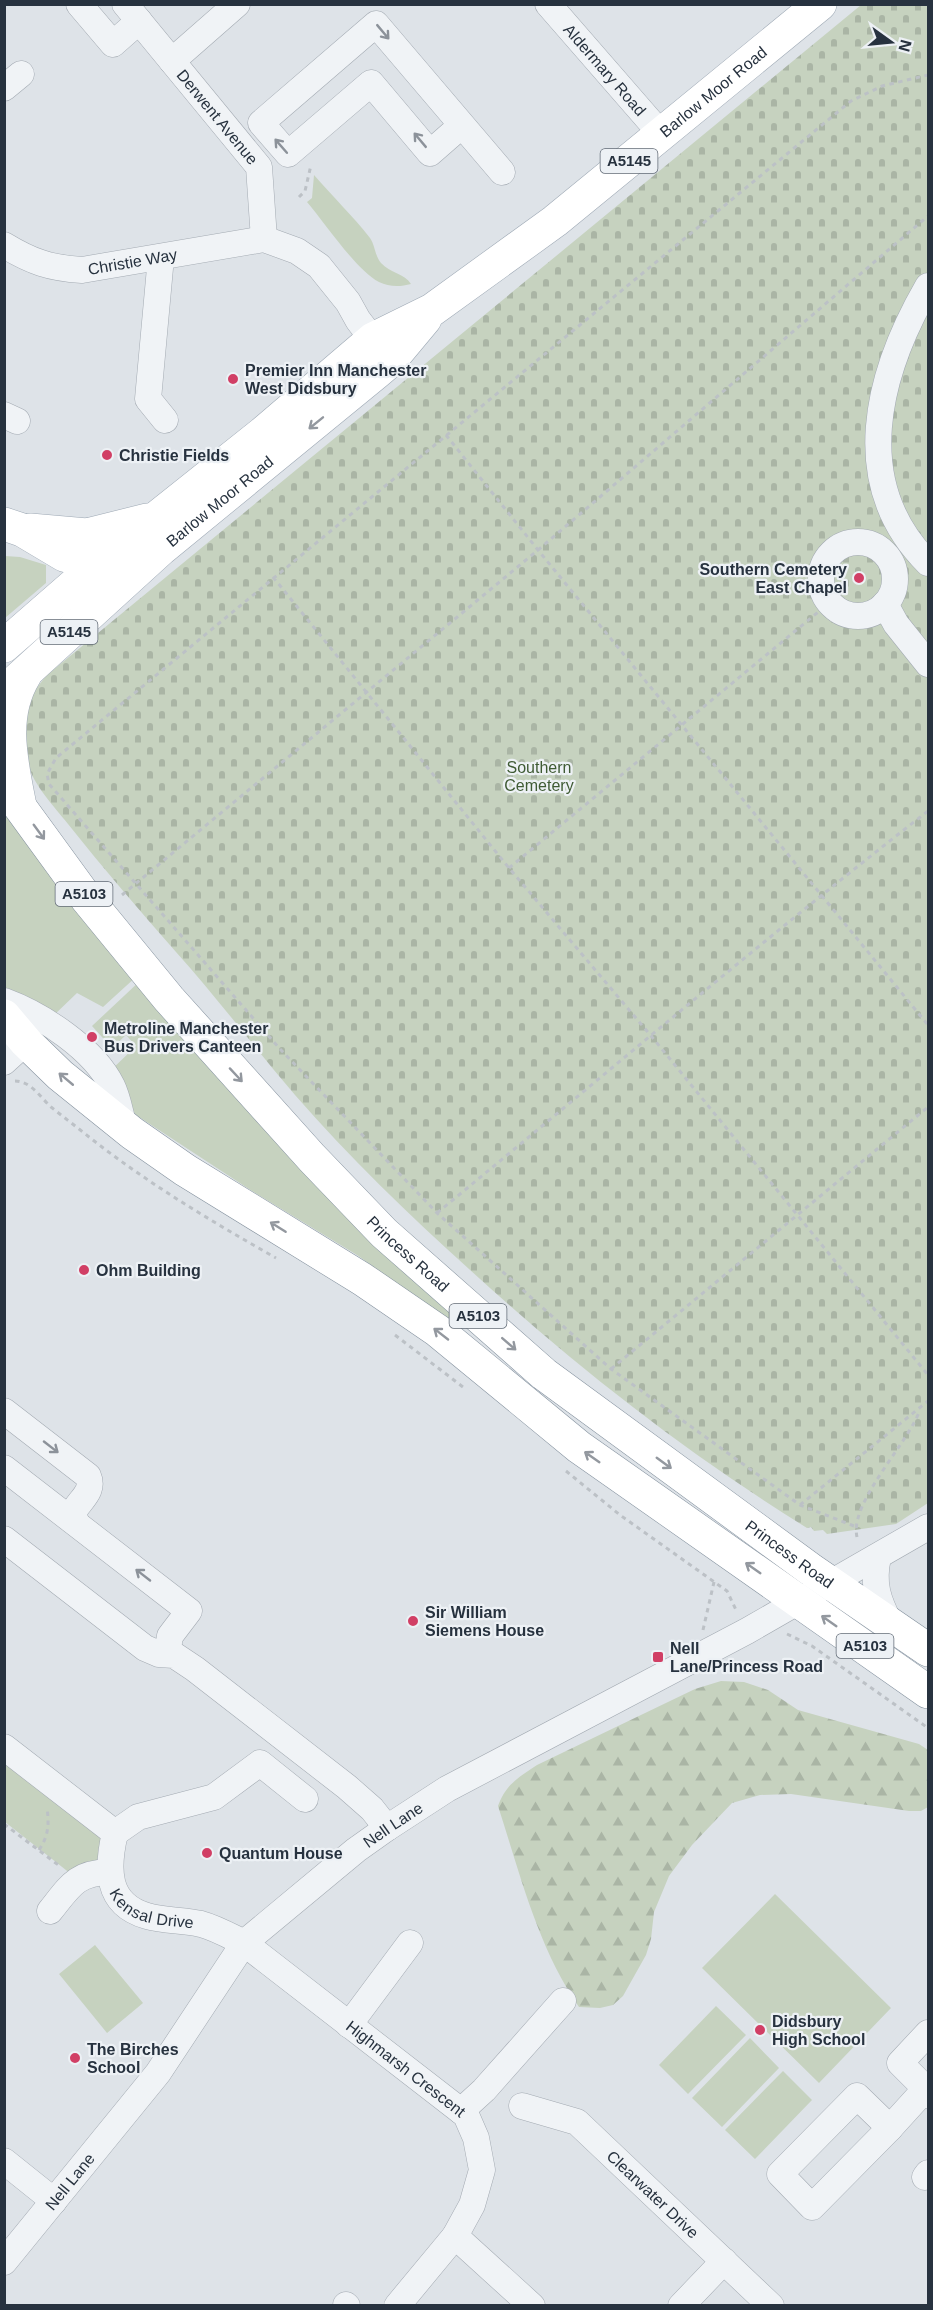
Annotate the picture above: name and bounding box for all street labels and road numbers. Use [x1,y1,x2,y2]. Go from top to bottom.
street label: Aldermary Road [560,21,649,119]
street label: Barlow Moor Road [657,43,770,141]
street label: Derwent Avenue [174,66,261,168]
road number: A5145 [600,149,658,173]
street label: Christie Way [87,246,178,278]
street label: Barlow Moor Road [163,453,276,550]
road number: A5145 [40,620,98,644]
road number: A5103 [56,882,112,906]
street label: Princess Road [364,1213,452,1295]
road number: A5103 [450,1304,506,1328]
street label: Princess Road [742,1517,837,1592]
road number: A5103 [836,1634,894,1658]
street label: Nell Lane [360,1799,426,1851]
street label: Kensal Drive [106,1886,195,1931]
street label: Highmarsh Crescent [343,2018,469,2121]
street label: Clearwater Drive [604,2147,702,2242]
street label: Nell Lane [42,2150,98,2213]

